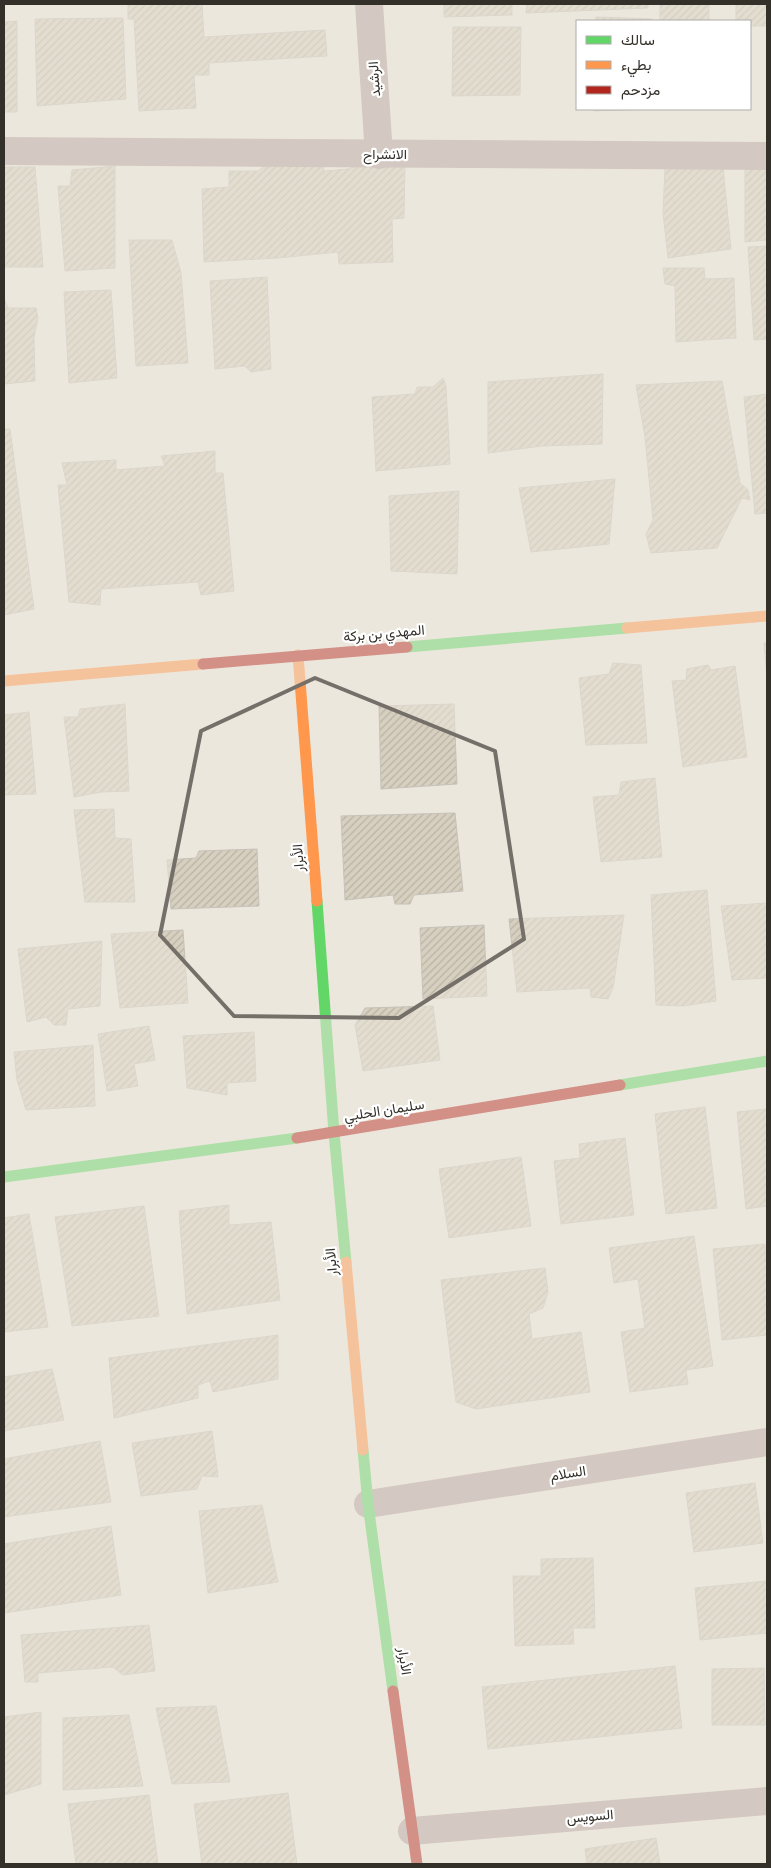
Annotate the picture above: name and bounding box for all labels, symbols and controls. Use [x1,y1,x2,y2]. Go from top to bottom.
legend [576,20,751,110]
text: سالك [621,30,655,49]
text: بطيء [621,55,651,78]
street label: الرشيد [364,61,384,97]
text: مزدحم [621,80,660,100]
street label: الانشراح [363,145,407,165]
street label: المهدي بن بركة [343,620,426,649]
street label: الأبرار [288,843,308,874]
street label: سليمان الحلبي [342,1095,426,1128]
street label: الأبرار [321,1247,341,1278]
street label: السلام [549,1461,587,1485]
street label: الأبرار [394,1645,416,1676]
street label: السويس [566,1805,614,1827]

